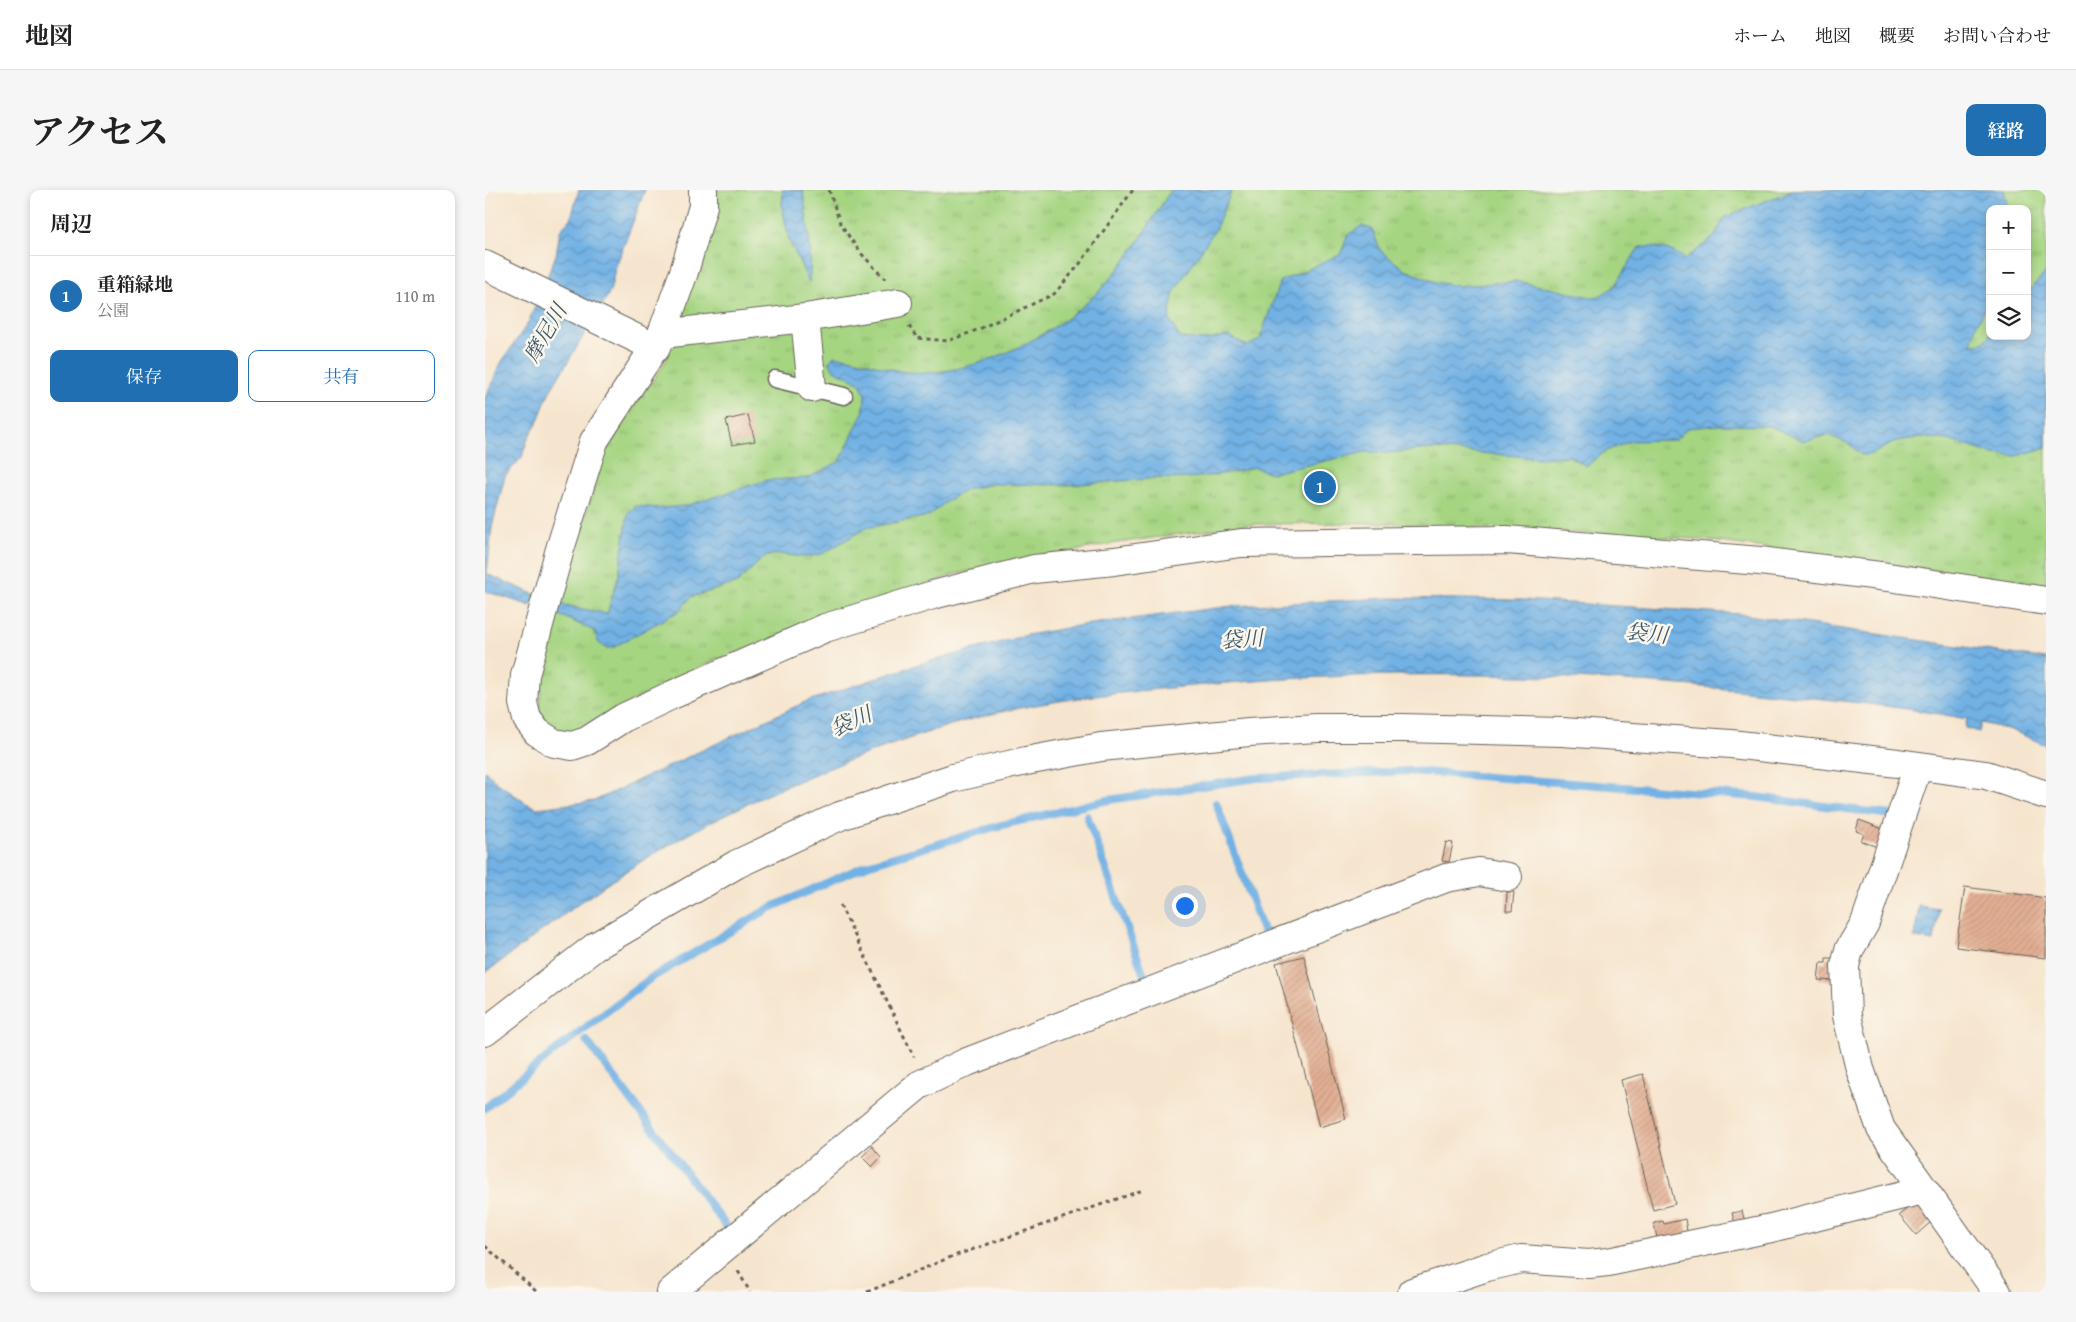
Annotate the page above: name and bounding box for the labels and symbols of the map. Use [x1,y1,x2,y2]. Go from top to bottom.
water label: 摩尼川 [516,296,575,368]
pin: 1 [1304,468,1336,506]
water label: 袋川 [1624,615,1671,651]
water label: 袋川 [1220,622,1266,656]
water label: 袋川 [826,697,878,744]
your location [1172,893,1198,919]

